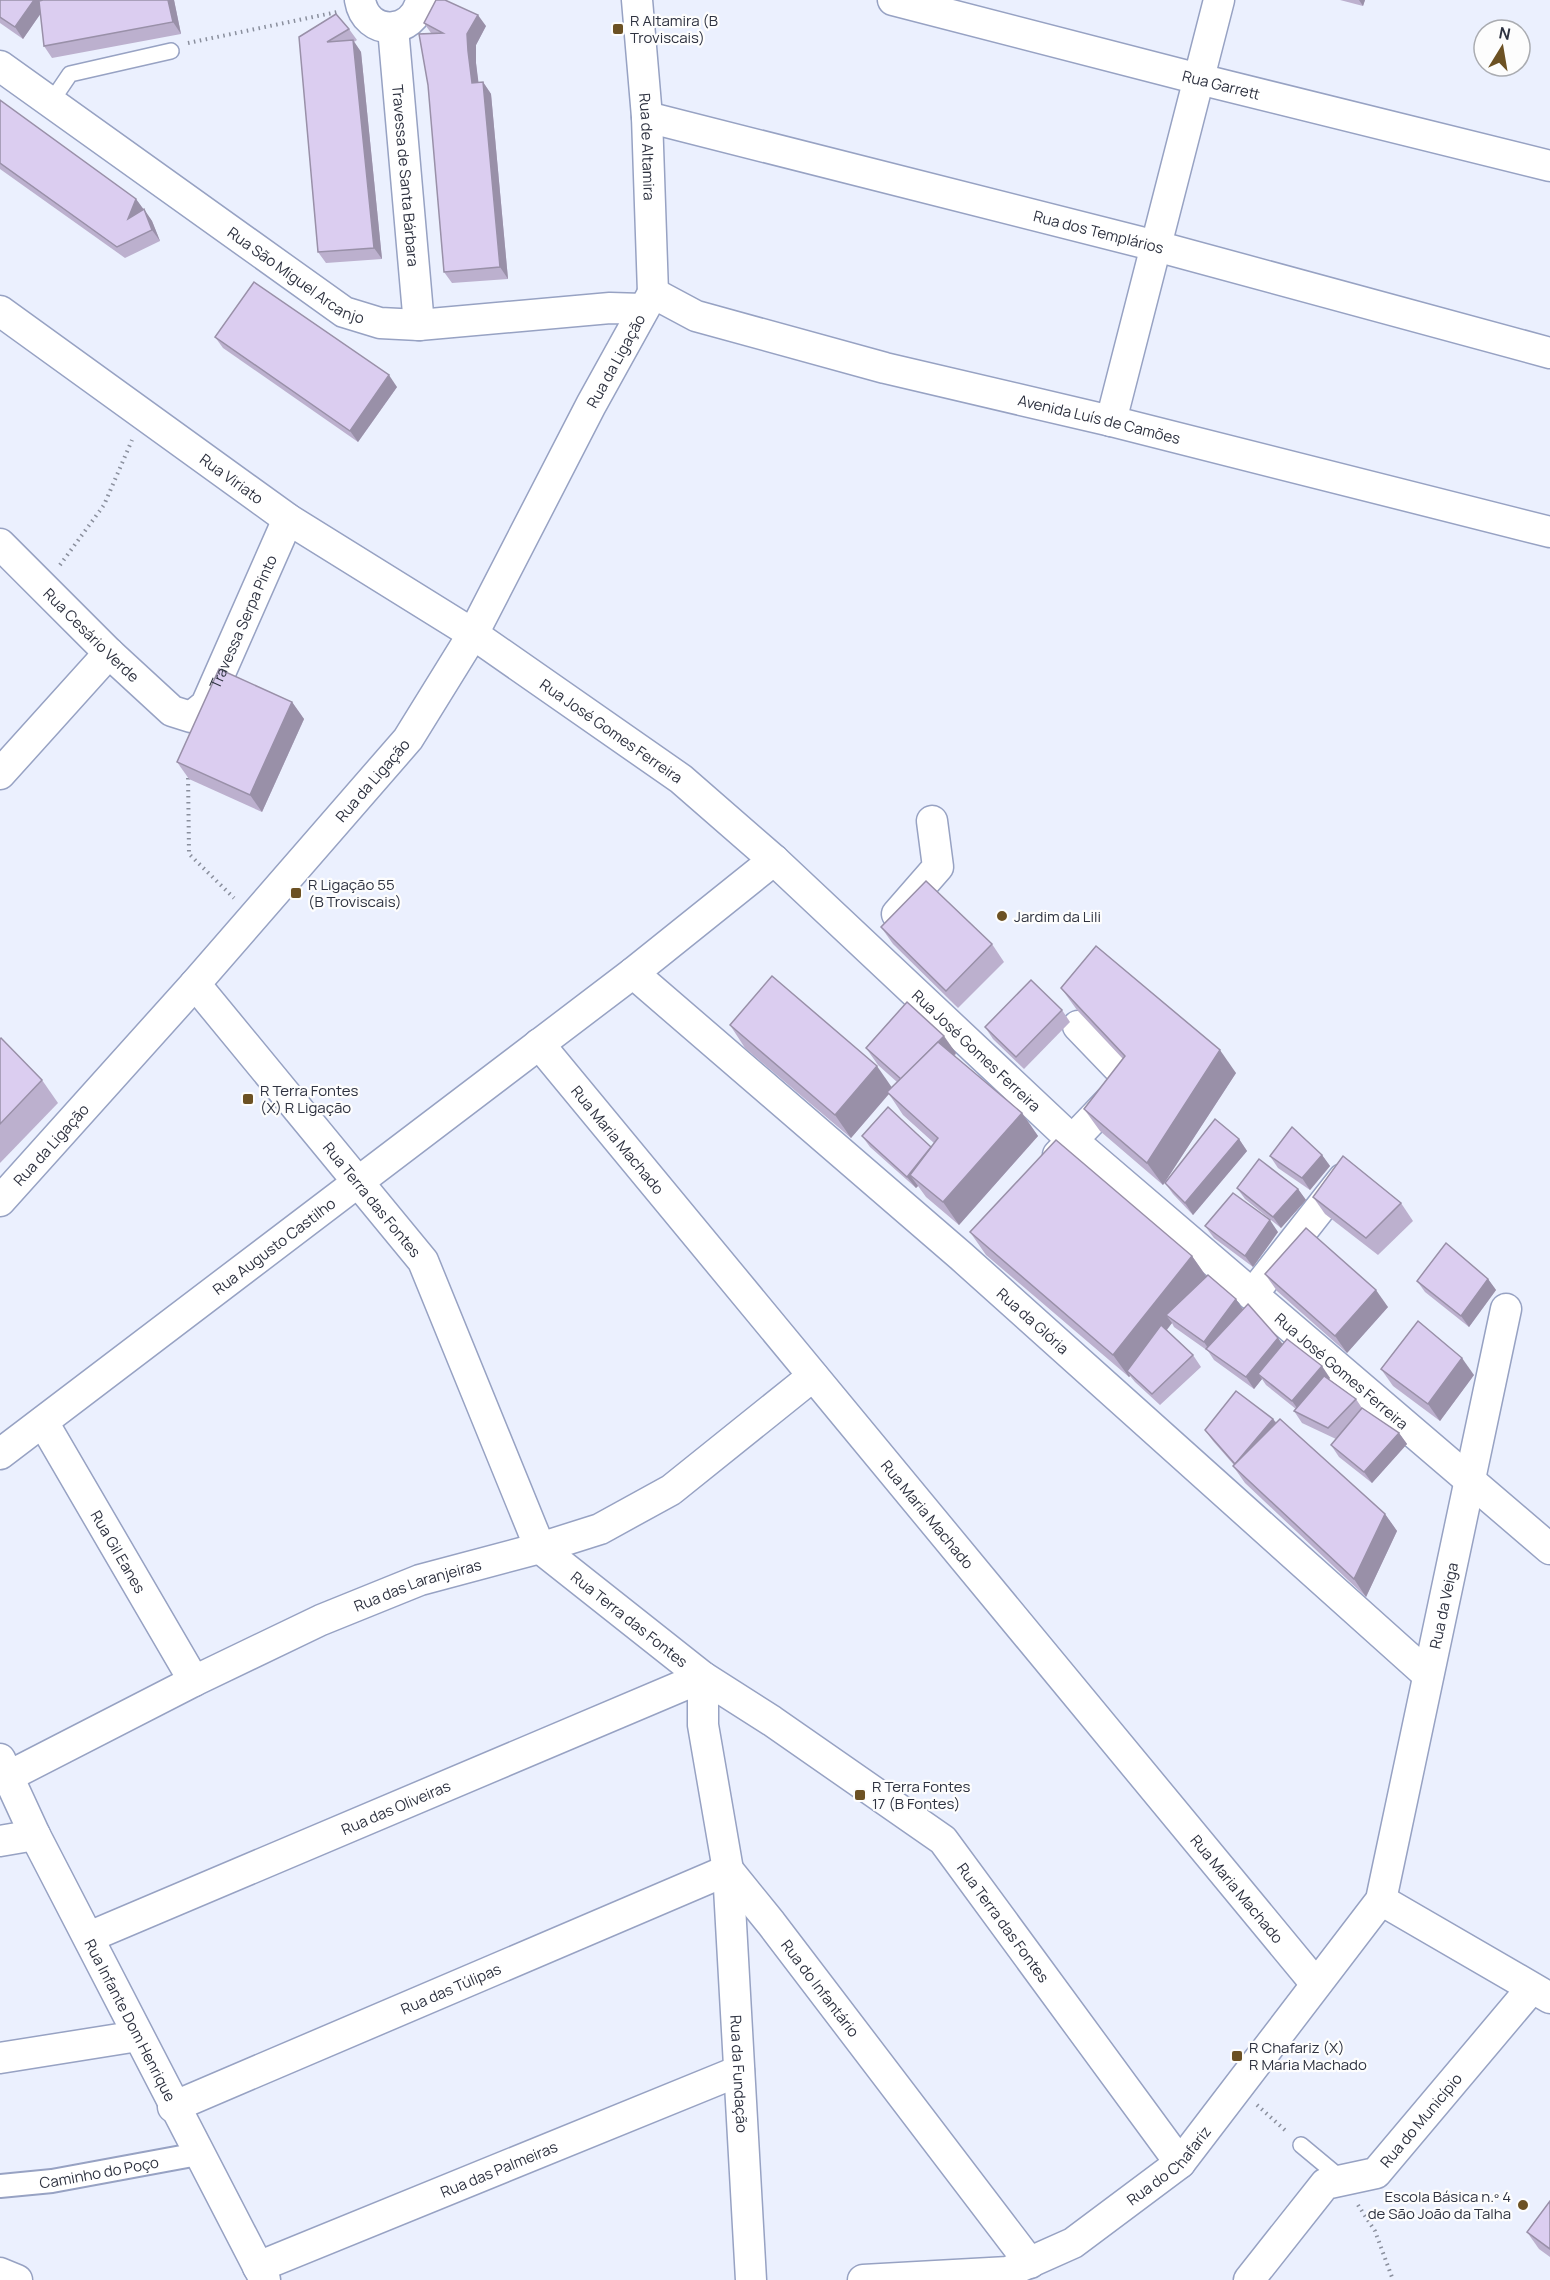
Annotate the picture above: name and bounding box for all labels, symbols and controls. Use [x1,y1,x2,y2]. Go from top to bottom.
place label: R Altamira (B Troviscais) [630,10,718,48]
north arrow [1472,18,1532,78]
text: N [1497,21,1513,45]
marker: R Altamira (B Troviscais) [611,22,625,36]
street label: Rua Garrett [1180,65,1262,104]
street label: Travessa de Santa Bárbara [387,83,424,267]
street label: Rua de Altamira [634,92,660,201]
street label: Rua dos Templários [1031,205,1166,258]
street label: Rua São Miguel Arcanjo [224,222,367,328]
street label: Rua da Ligação [581,310,650,411]
street label: Avenida Luís de Camões [1016,389,1183,449]
street label: Rua Viriato [196,448,268,509]
street label: Travessa Serpa Pinto [204,551,282,692]
street label: Rua Cesário Verde [39,583,144,687]
street label: Rua José Gomes Ferreira [536,674,687,788]
street label: Rua da Ligação [330,734,414,826]
place label: R Ligação 55 (B Troviscais) [308,874,402,912]
marker: R Ligação 55 (B Troviscais) [289,886,303,900]
place label: Jardim da Lili [1014,906,1101,927]
marker: Jardim da Lili [995,909,1009,923]
street label: Rua José Gomes Ferreira [908,985,1046,1116]
place label: R Terra Fontes (X) R Ligação [260,1080,358,1118]
street label: Rua Maria Machado [567,1081,669,1198]
marker: R Terra Fontes (X) R Ligação [241,1092,255,1106]
street label: Rua da Ligação [8,1099,93,1190]
street label: Rua Terra das Fontes [319,1137,426,1262]
street label: Rua Augusto Castilho [208,1192,340,1299]
street label: Rua da Glória [992,1283,1074,1359]
street label: Rua José Gomes Ferreira [1271,1308,1413,1434]
street label: Rua Maria Machado [876,1455,979,1573]
street label: Rua Gil Eanes [86,1506,151,1597]
street label: Rua das Laranjeiras [351,1554,484,1616]
street label: Rua da Veiga [1424,1560,1463,1651]
street label: Rua Terra das Fontes [567,1566,693,1672]
street label: Rua das Oliveiras [338,1775,454,1840]
place label: R Terra Fontes 17 (B Fontes) [872,1776,970,1814]
marker: R Terra Fontes 17 (B Fontes) [853,1788,867,1802]
street label: Rua Maria Machado [1186,1830,1289,1948]
street label: Rua Terra das Fontes [953,1858,1055,1987]
street label: Rua Infante Dom Henrique [80,1935,181,2105]
street label: Rua do Infantário [777,1935,865,2041]
street label: Rua das Túlipas [397,1958,504,2019]
street label: Rua da Fundação [726,2014,753,2133]
place label: R Chafariz (X) R Maria Machado [1249,2037,1367,2075]
marker: R Chafariz (X) R Maria Machado [1230,2049,1244,2063]
street label: Rua do Município [1375,2068,1467,2172]
street label: Rua do Chafariz [1122,2121,1215,2210]
street label: Rua das Palmeiras [437,2136,561,2202]
street label: Caminho do Poço [38,2151,160,2193]
place label: Escola Básica n.º 4 de São João da Talha [1368,2186,1511,2224]
marker: Escola Básica n.º 4 de São João da Talha [1516,2198,1530,2212]

